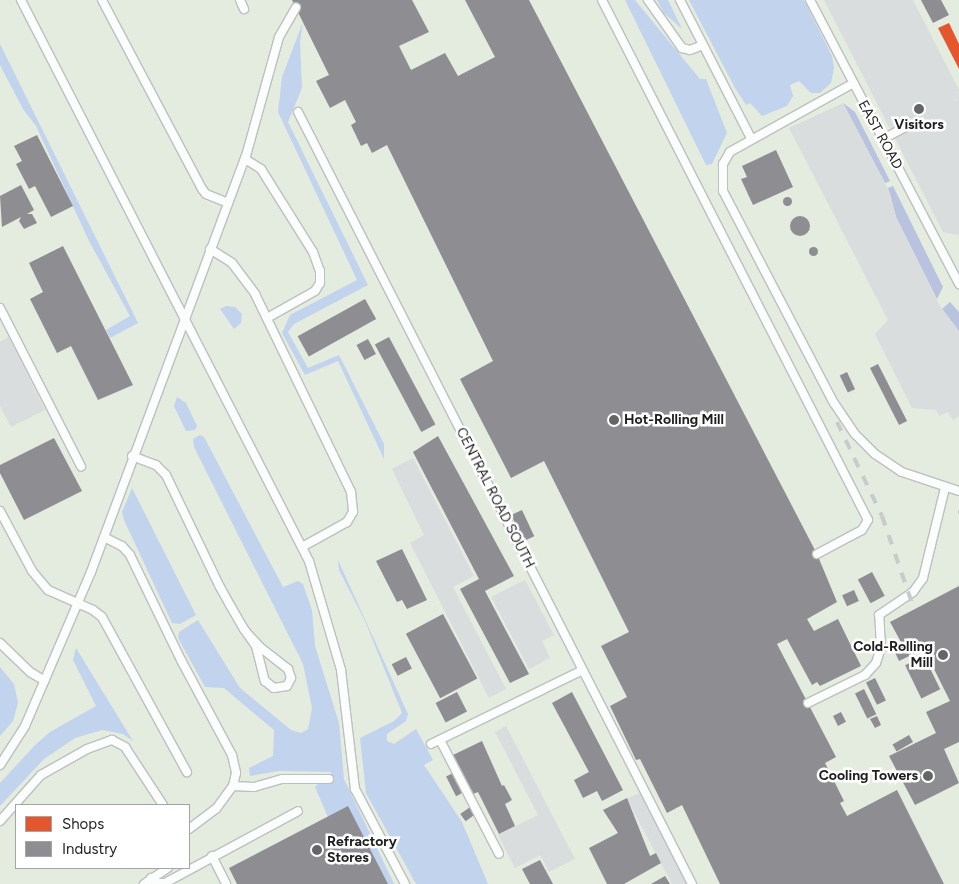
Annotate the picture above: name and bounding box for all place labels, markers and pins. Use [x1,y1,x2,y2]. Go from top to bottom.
marker: Visitors [913,103,925,115]
place label: Visitors [894,117,944,133]
place label: Hot-Rolling Mill [624,412,724,428]
marker: Hot-Rolling Mill [608,414,620,426]
place label: Cold-Rolling Mill [853,639,933,672]
marker: Cold-Rolling Mill [937,649,949,661]
place label: Cooling Towers [819,768,918,784]
marker: Cooling Towers [922,770,934,782]
place label: Refractory Stores [327,834,397,866]
marker: Refractory Stores [311,844,323,856]

